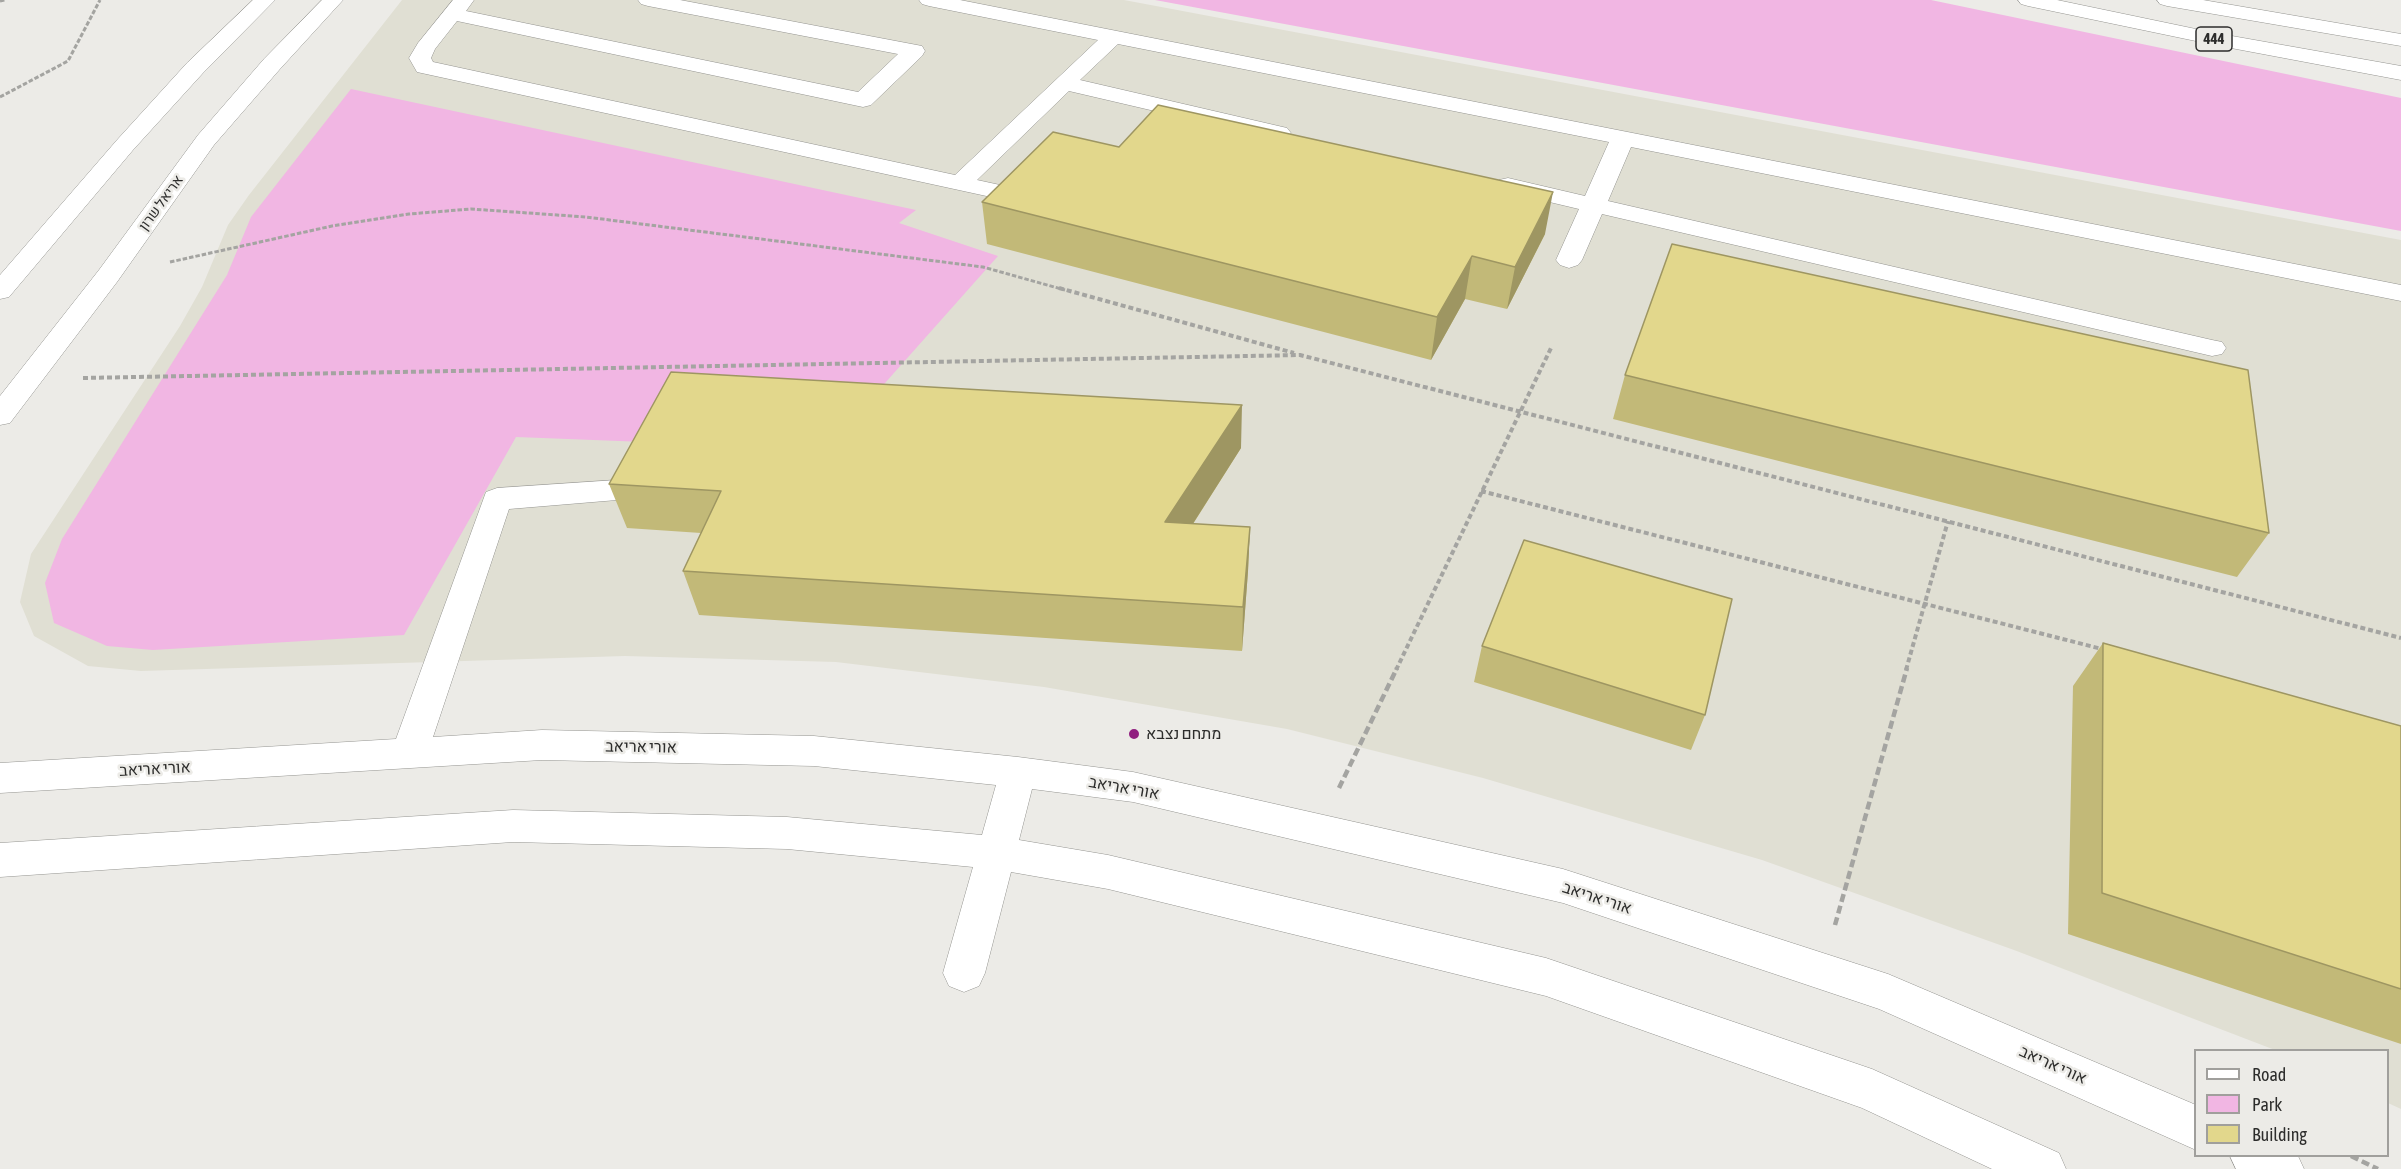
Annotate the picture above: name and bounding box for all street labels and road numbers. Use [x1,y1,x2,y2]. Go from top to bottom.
road number: 444 [2196,27,2232,51]
street label: אריאל שרון [135,172,187,234]
street label: אורי אריאב [605,737,677,757]
street label: אורי אריאב [119,758,191,780]
street label: אורי אריאב [1087,772,1161,804]
street label: אורי אריאב [1560,878,1634,918]
street label: אורי אריאב [2016,1042,2090,1088]

